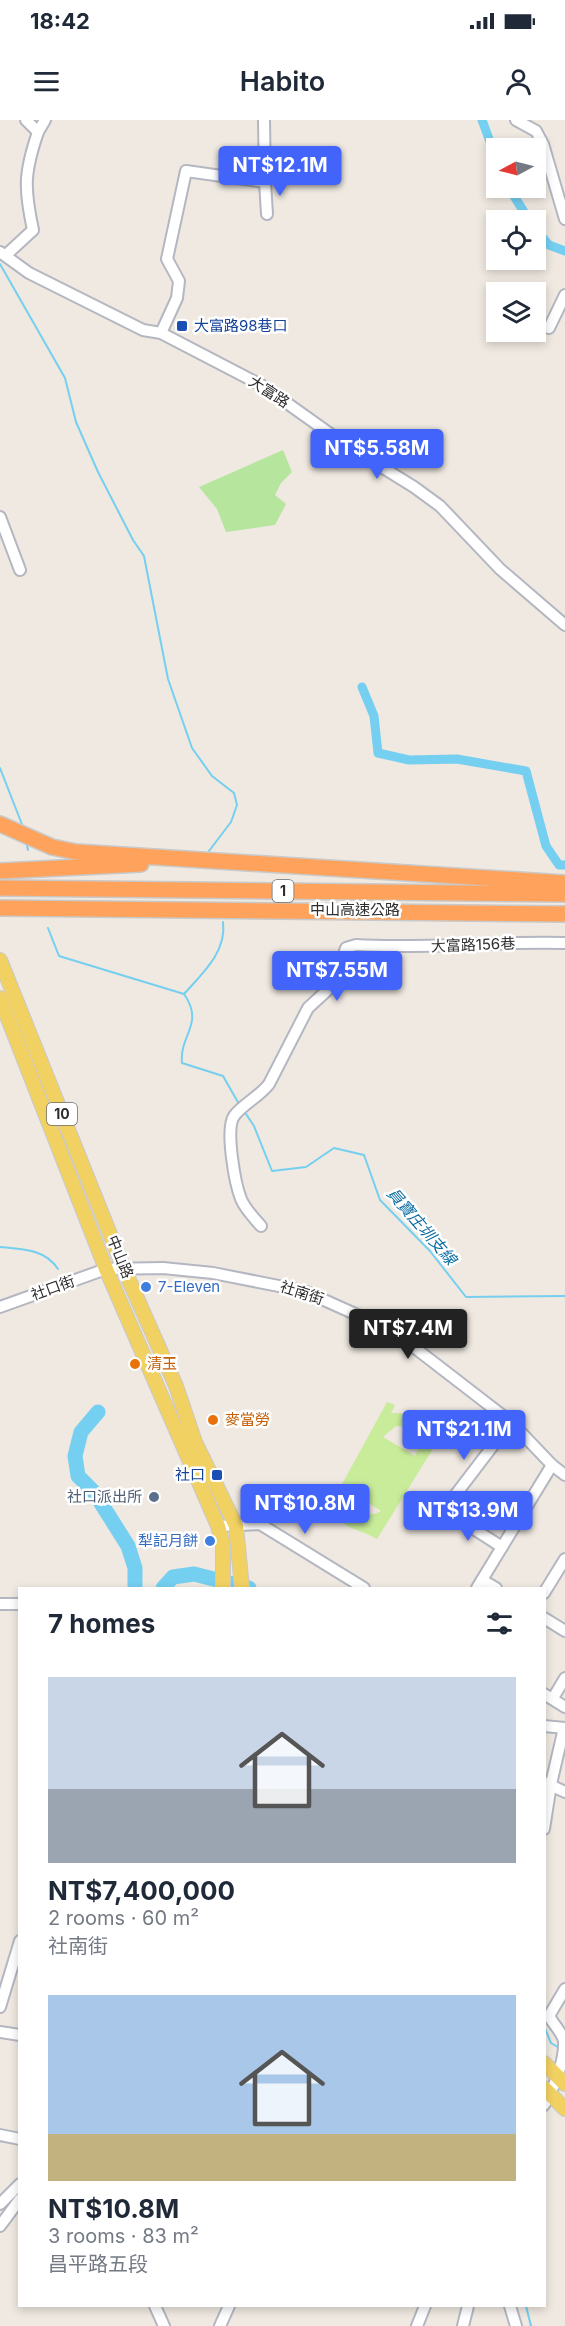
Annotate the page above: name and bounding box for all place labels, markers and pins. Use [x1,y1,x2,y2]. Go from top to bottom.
pin: NT$12.1M [218,146,342,197]
place label: 大富路98巷口 [194,316,288,335]
marker: 大富路98巷口 [175,319,189,333]
pin: NT$5.58M [315,429,439,480]
pin: NT$7.55M [275,951,399,1002]
place label: 7-Eleven [158,1277,220,1296]
marker: 7-Eleven [139,1280,153,1294]
pin: NT$7.4M [353,1309,463,1360]
place label: 清玉 [147,1354,177,1373]
marker: 清玉 [128,1357,142,1371]
place label: 麥當勞 [225,1410,270,1429]
pin: NT$21.1M [402,1410,526,1461]
marker: 麥當勞 [206,1413,220,1427]
place label: 社口 [175,1465,205,1484]
marker: 社口 [210,1468,224,1482]
pin: NT$10.8M [243,1484,367,1535]
place label: 社口派出所 [67,1487,142,1506]
marker: 社口派出所 [147,1490,161,1504]
pin: NT$13.9M [406,1491,530,1542]
place label: 犁記月餅 [138,1531,198,1550]
marker: 犁記月餅 [203,1534,217,1548]

